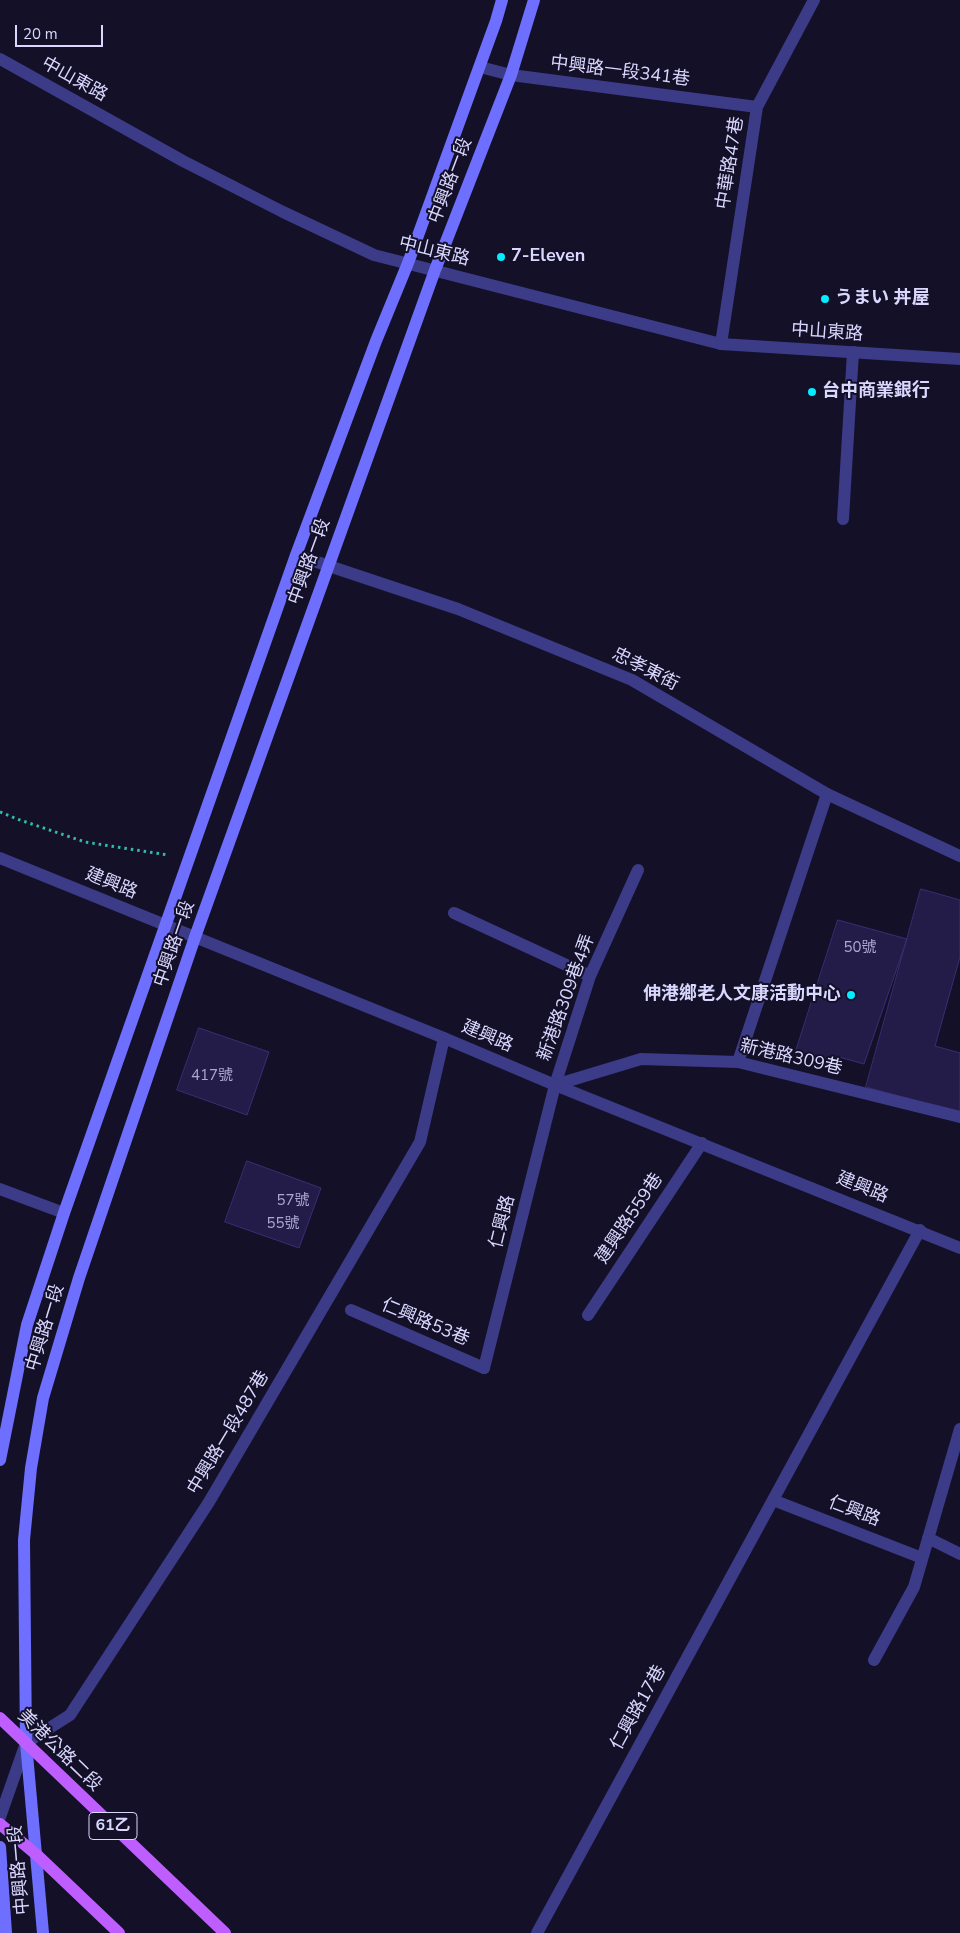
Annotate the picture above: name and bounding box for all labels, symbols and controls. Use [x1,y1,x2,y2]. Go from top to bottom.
scale bar [18,15,105,47]
text: 20 m [23,24,58,44]
street label: 中山東路 [37,53,111,107]
street label: 中興路一段341巷 [549,53,691,91]
street label: 中華路47巷 [713,115,749,211]
street label: 中興路一段 [425,135,477,227]
street label: 中山東路 [396,233,472,271]
place label: 7-Eleven [511,246,585,268]
marker: 7-Eleven [495,251,507,263]
place label: うまい 丼屋 [835,288,930,310]
marker: うまい 丼屋 [819,293,831,305]
street label: 中山東路 [790,320,864,346]
place label: 台中商業銀行 [822,381,930,403]
marker: 台中商業銀行 [806,386,818,398]
street label: 中興路一段 [284,516,336,608]
street label: 忠孝東街 [608,644,682,696]
street label: 建興路 [82,864,140,904]
street label: 中興路一段 [150,898,200,990]
street label: 新港路309巷4弄 [534,932,600,1064]
house number: 50號 [844,939,876,957]
place label: 伸港鄉老人文康活動中心 [643,984,841,1006]
marker: 伸港鄉老人文康活動中心 [845,989,857,1001]
street label: 建興路 [458,1017,516,1057]
street label: 新港路309巷 [738,1036,844,1080]
house number: 417號 [191,1067,233,1085]
street label: 建興路 [833,1168,891,1208]
street label: 建興路559巷 [592,1170,668,1268]
house number: 57號 [277,1192,309,1210]
street label: 仁興路 [486,1193,520,1251]
house number: 55號 [267,1215,299,1233]
street label: 中興路一段 [23,1282,69,1374]
street label: 仁興路53巷 [378,1295,472,1351]
street label: 中興路一段487巷 [184,1367,274,1499]
street label: 仁興路 [825,1492,883,1532]
street label: 仁興路17巷 [607,1662,671,1754]
street label: 美港公路二段 [13,1706,105,1796]
road number: 61乙 [89,1812,137,1840]
street label: 中興路一段 [5,1824,35,1916]

